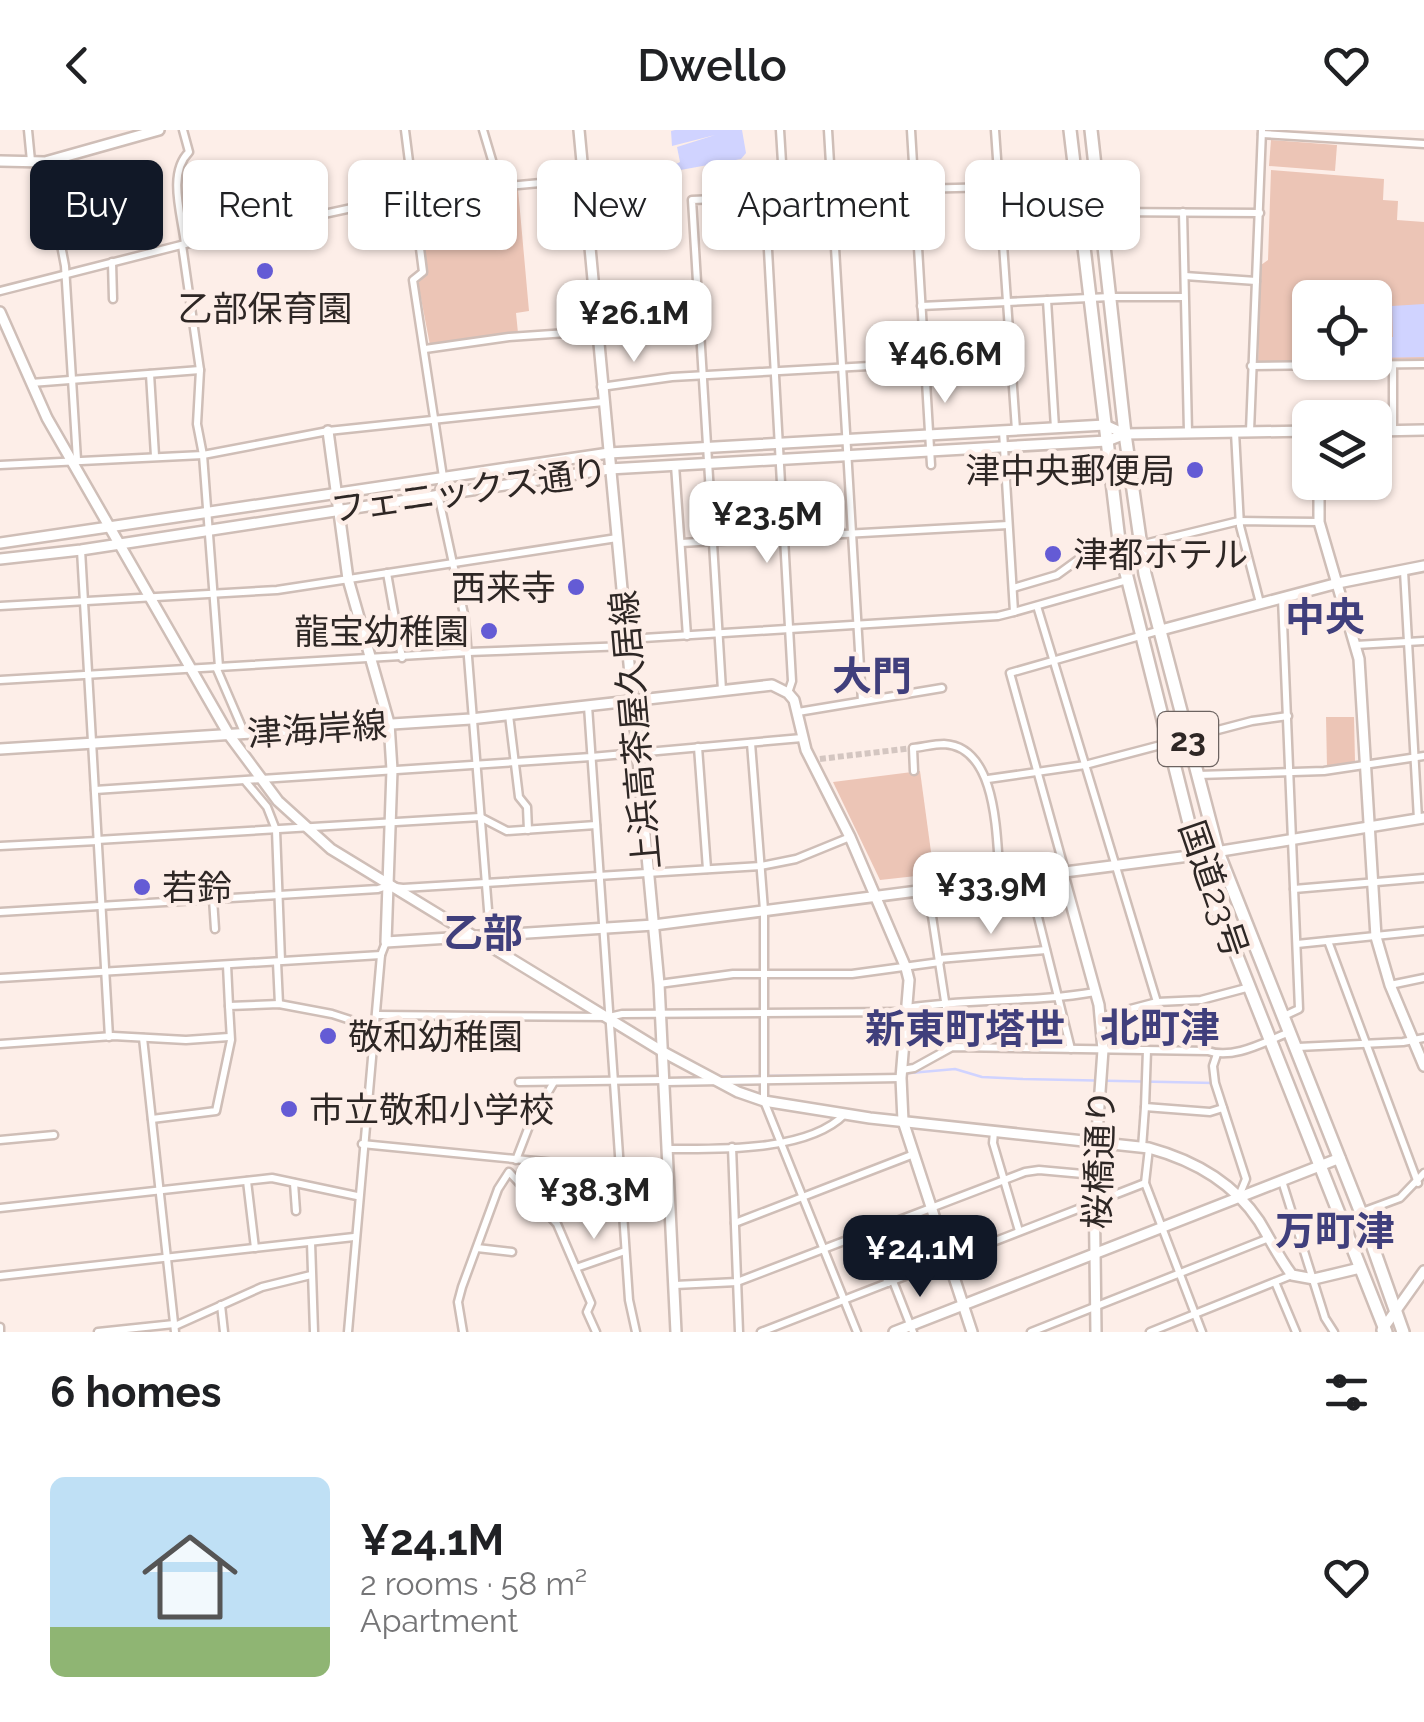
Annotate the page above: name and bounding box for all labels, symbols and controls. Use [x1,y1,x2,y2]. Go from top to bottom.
icon: back [50,38,105,93]
icon: heart [1319,38,1374,93]
text: Dwello [637,39,787,92]
chip: Buy [30,160,163,250]
chip: Rent [183,160,328,250]
chip: Filters [348,160,517,250]
chip: New [537,160,682,250]
chip: Apartment [702,160,945,250]
chip: House [965,160,1140,250]
marker: 乙部保育園 [254,260,276,282]
pin: ¥26.1M [553,280,715,365]
map controls [1292,280,1392,500]
button: locate [1292,280,1392,380]
place label: 乙部保育園 [177,288,353,329]
text: ¥26.1M [579,294,689,331]
pin: ¥46.6M [864,321,1026,406]
text: ¥46.6M [888,335,1002,372]
button: layers [1292,400,1392,500]
street label: フェニックス通り [328,450,610,530]
place label: 津中央郵便局 [965,450,1175,491]
marker: 津中央郵便局 [1184,459,1206,481]
pin: ¥23.5M [686,481,848,566]
text: ¥23.5M [711,495,823,532]
place label: 津都ホテル [1073,534,1248,575]
marker: 津都ホテル [1042,543,1064,565]
place label: 西来寺 [451,567,556,608]
marker: 西来寺 [565,576,587,598]
street label: 上浜高茶屋久居線 [602,589,668,871]
district label: 中央 [1285,593,1365,640]
place label: 龍宝幼稚園 [294,611,469,652]
marker: 龍宝幼稚園 [478,620,500,642]
district label: 大門 [832,652,912,699]
street label: 津海岸線 [246,704,388,754]
road number: 23 [1158,712,1218,766]
street label: 国道23号 [1172,815,1256,963]
pin: ¥33.9M [910,852,1072,937]
text: ¥33.9M [935,866,1047,903]
place label: 若鈴 [162,867,232,908]
marker: 若鈴 [131,876,153,898]
district label: 乙部 [443,909,523,956]
district label: 北町津 [1100,1004,1220,1051]
district label: 新東町塔世 [865,1005,1065,1052]
place label: 敬和幼稚園 [348,1016,523,1057]
marker: 敬和幼稚園 [317,1025,339,1047]
street label: 桜橋通り [1076,1088,1122,1230]
place label: 市立敬和小学校 [309,1089,554,1130]
marker: 市立敬和小学校 [278,1098,300,1120]
pin: ¥38.3M [513,1157,675,1242]
text: ¥38.3M [538,1171,650,1208]
district label: 万町津 [1275,1207,1395,1254]
pin: ¥24.1M [839,1215,1001,1300]
text: ¥24.1M [865,1229,975,1266]
icon: filters [1319,1365,1374,1420]
text: 6 homes [50,1368,221,1417]
text: ¥24.1M [360,1516,504,1565]
icon: home [130,1517,250,1637]
icon: heart [1319,1550,1374,1605]
text: 2 rooms · 58 m² [360,1565,587,1602]
text: Apartment [360,1602,518,1639]

